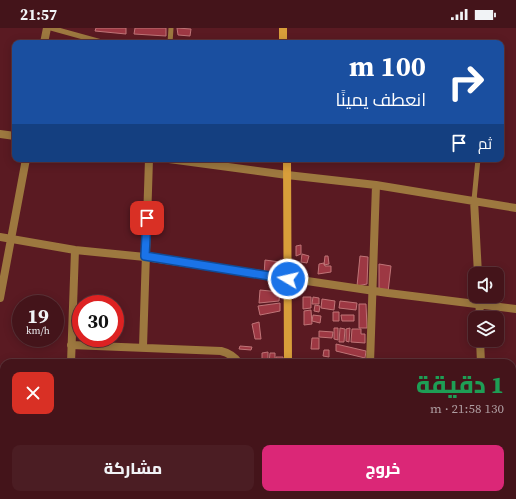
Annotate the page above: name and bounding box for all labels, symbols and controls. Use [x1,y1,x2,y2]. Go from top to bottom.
text: 21:57 [20,4,57,25]
text: 100 m [349,47,426,85]
icon: right [440,56,492,108]
text: انعطف يمينًا [335,87,426,112]
icon: arrive [448,132,470,154]
text: ثم [478,133,492,154]
pin [130,201,164,235]
icon: arrive [136,207,158,229]
position arrow [267,258,309,300]
map controls [468,267,504,347]
button: sound [468,267,504,303]
speed limit sign: 30 [72,295,124,347]
text: 19 [27,302,49,330]
button: layers [468,311,504,347]
text: km/h [26,324,50,337]
text: 1 دقيقة [416,368,504,401]
button: close [12,372,54,414]
text: 130 m · 21:58 [430,400,504,417]
button: مشاركة [12,445,254,491]
button: خروج [262,445,504,491]

